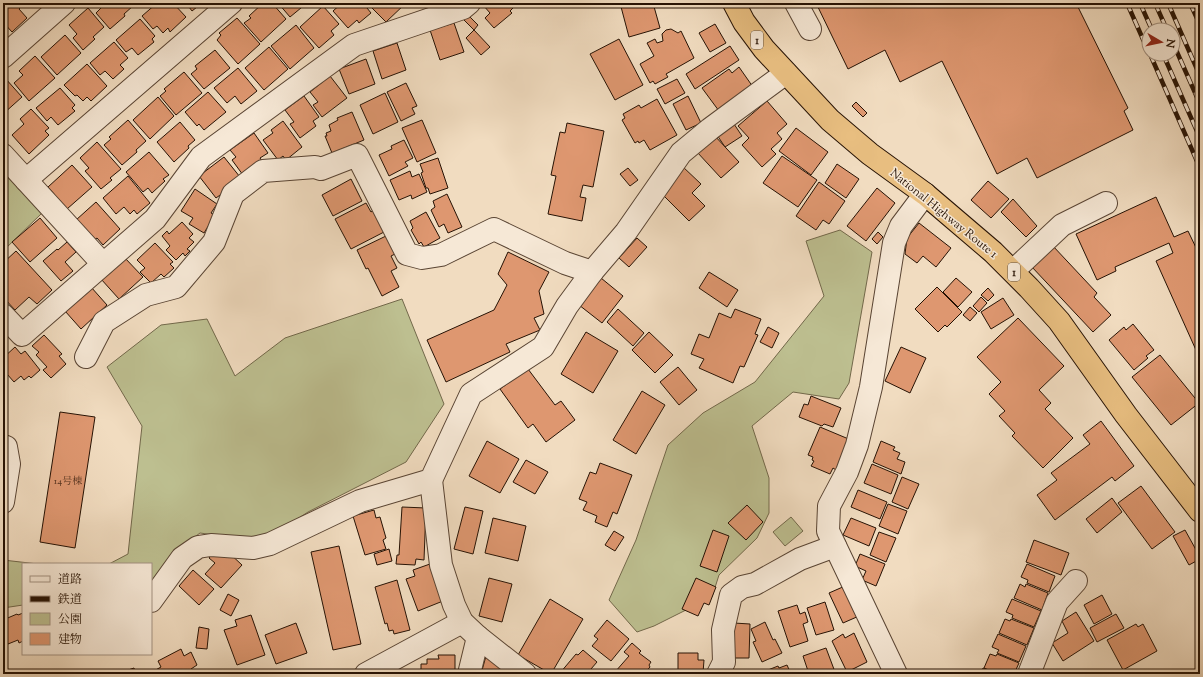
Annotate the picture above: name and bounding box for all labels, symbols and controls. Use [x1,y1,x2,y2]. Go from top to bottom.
north arrow [1141,22,1181,62]
road number: 1 [751,31,763,49]
text: N [1161,37,1179,49]
street label: National Highway Route 1 [886,165,1001,263]
road number: 1 [1008,263,1020,281]
house number: 14号棟 [54,474,82,489]
legend [22,563,152,655]
text: 道路 [58,571,82,589]
text: 鉄道 [57,591,82,609]
text: 公園 [58,611,82,629]
text: 建物 [58,631,82,649]

